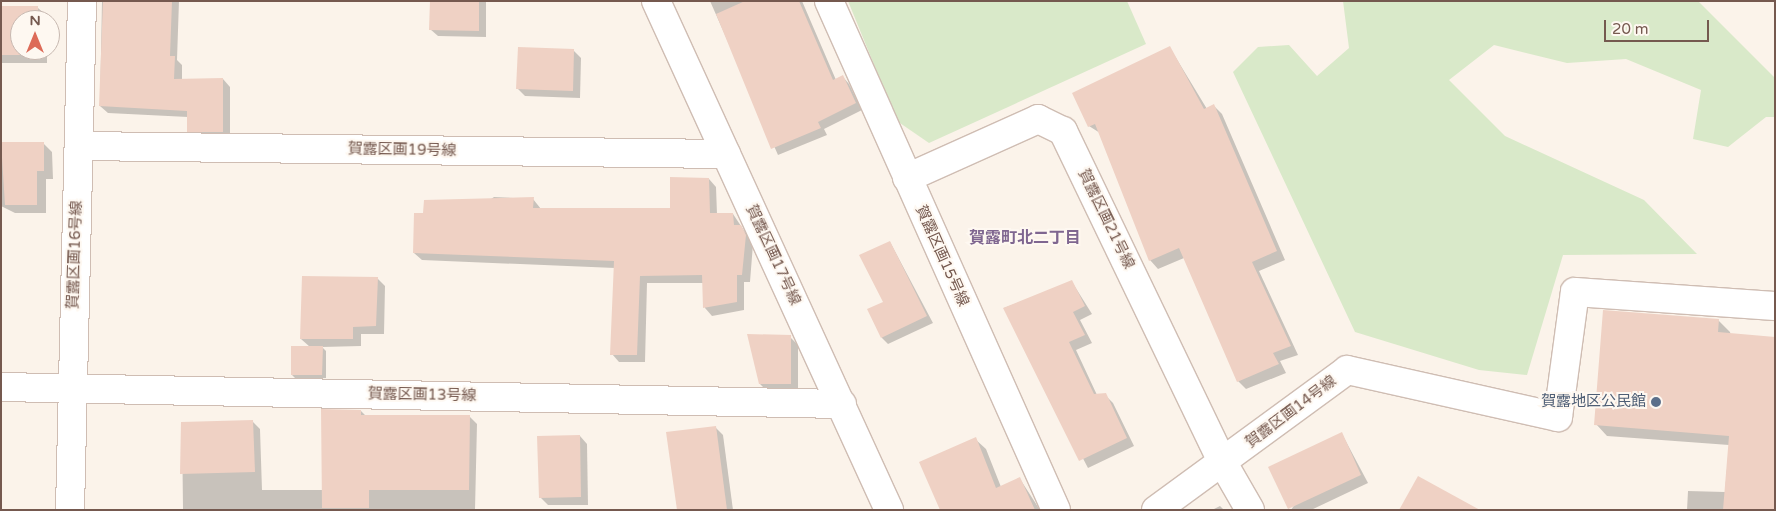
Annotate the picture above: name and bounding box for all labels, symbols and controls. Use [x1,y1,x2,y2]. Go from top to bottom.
north arrow [10,10,60,60]
scale bar [1606,10,1711,42]
text: N [29,12,41,29]
text: 20 m [1612,20,1649,38]
street label: 賀露区画19号線 [347,140,457,160]
street label: 賀露区画21号線 [1074,166,1138,272]
street label: 賀露区画16号線 [64,200,86,310]
street label: 賀露区画17号線 [742,202,804,308]
street label: 賀露区画15号線 [912,203,972,309]
district label: 賀露町北二丁目 [969,228,1081,248]
street label: 賀露区画14号線 [1242,372,1340,452]
street label: 賀露区画13号線 [367,385,477,405]
place label: 賀露地区公民館 [1541,393,1646,411]
marker: 賀露地区公民館 [1650,396,1662,408]

